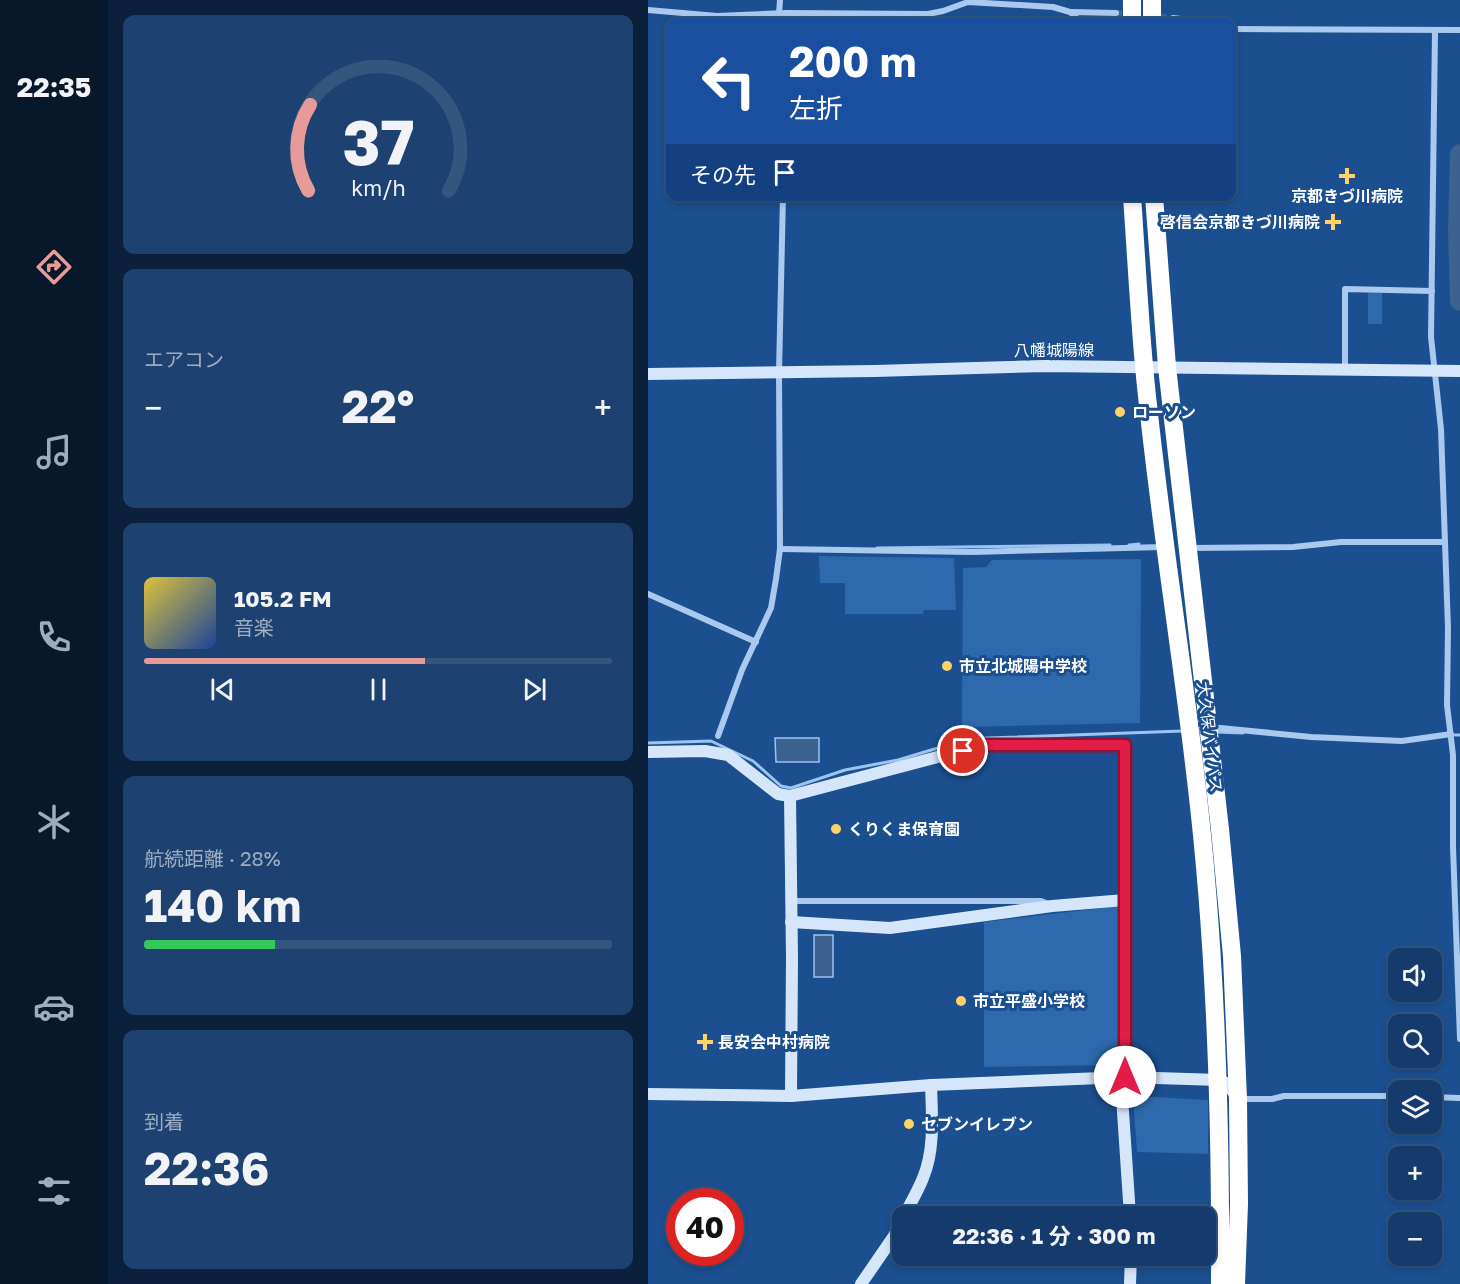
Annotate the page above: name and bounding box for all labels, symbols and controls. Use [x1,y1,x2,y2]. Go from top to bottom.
text: 200 m [789,36,916,86]
icon: left [690,42,768,120]
text: 22:35 [17,71,91,103]
text: 左折 [789,92,843,124]
text: 37 [342,105,414,180]
icon: arrive [768,156,801,189]
text: その先 [690,161,756,188]
marker: 京都きづ川病院 [1338,167,1356,185]
text: km/h [351,176,405,202]
place label: 京都きづ川病院 [1291,186,1403,206]
place label: 啓信会京都きづ川病院 [1160,212,1320,232]
marker: 啓信会京都きづ川病院 [1324,213,1342,231]
icon: directions [33,246,75,288]
street label: 八幡城陽線 [1014,340,1094,360]
text: エアコン [144,347,224,371]
text: 22° [342,379,414,433]
text: − [144,388,162,427]
text: + [594,388,612,427]
place label: ローソン [1132,402,1196,422]
marker: ローソン [1113,405,1127,419]
icon: music [33,431,75,473]
text: 105.2 FM [234,585,332,612]
text: 音楽 [234,615,274,639]
icon: phone [33,616,75,658]
place label: 市立北城陽中学校 [959,656,1087,676]
marker: 市立北城陽中学校 [940,659,954,673]
icon: previous [206,673,239,706]
icon: pause [362,673,395,706]
icon: next [518,673,551,706]
street label: 大久保バイパス [1193,680,1227,794]
pin [937,725,988,776]
icon: arrive [946,734,979,767]
icon: climate [33,801,75,843]
place label: くりくま保育園 [848,819,960,839]
marker: くりくま保育園 [829,822,843,836]
text: 航続距離 · 28% [144,846,281,870]
text: 140 km [144,878,301,932]
map controls [1388,948,1442,1266]
button: sound [1388,948,1442,1002]
icon: car [33,986,75,1028]
place label: 市立平盛小学校 [973,991,1085,1011]
marker: 市立平盛小学校 [954,994,968,1008]
button: search [1388,1014,1442,1068]
place label: 長安会中村病院 [718,1032,830,1052]
marker: 長安会中村病院 [696,1033,714,1051]
position arrow [1093,1045,1157,1109]
button: layers [1388,1080,1442,1134]
text: 到着 [144,1109,184,1133]
place label: セブンイレブン [921,1114,1033,1134]
marker: セブンイレブン [902,1117,916,1131]
text: 22:36 [144,1141,269,1195]
button: + [1388,1146,1442,1200]
icon: filters [33,1170,75,1212]
speed limit sign: 40 [666,1188,744,1266]
button: − [1388,1212,1442,1266]
text: 22:36 · 1 分 · 300 m [953,1222,1155,1249]

